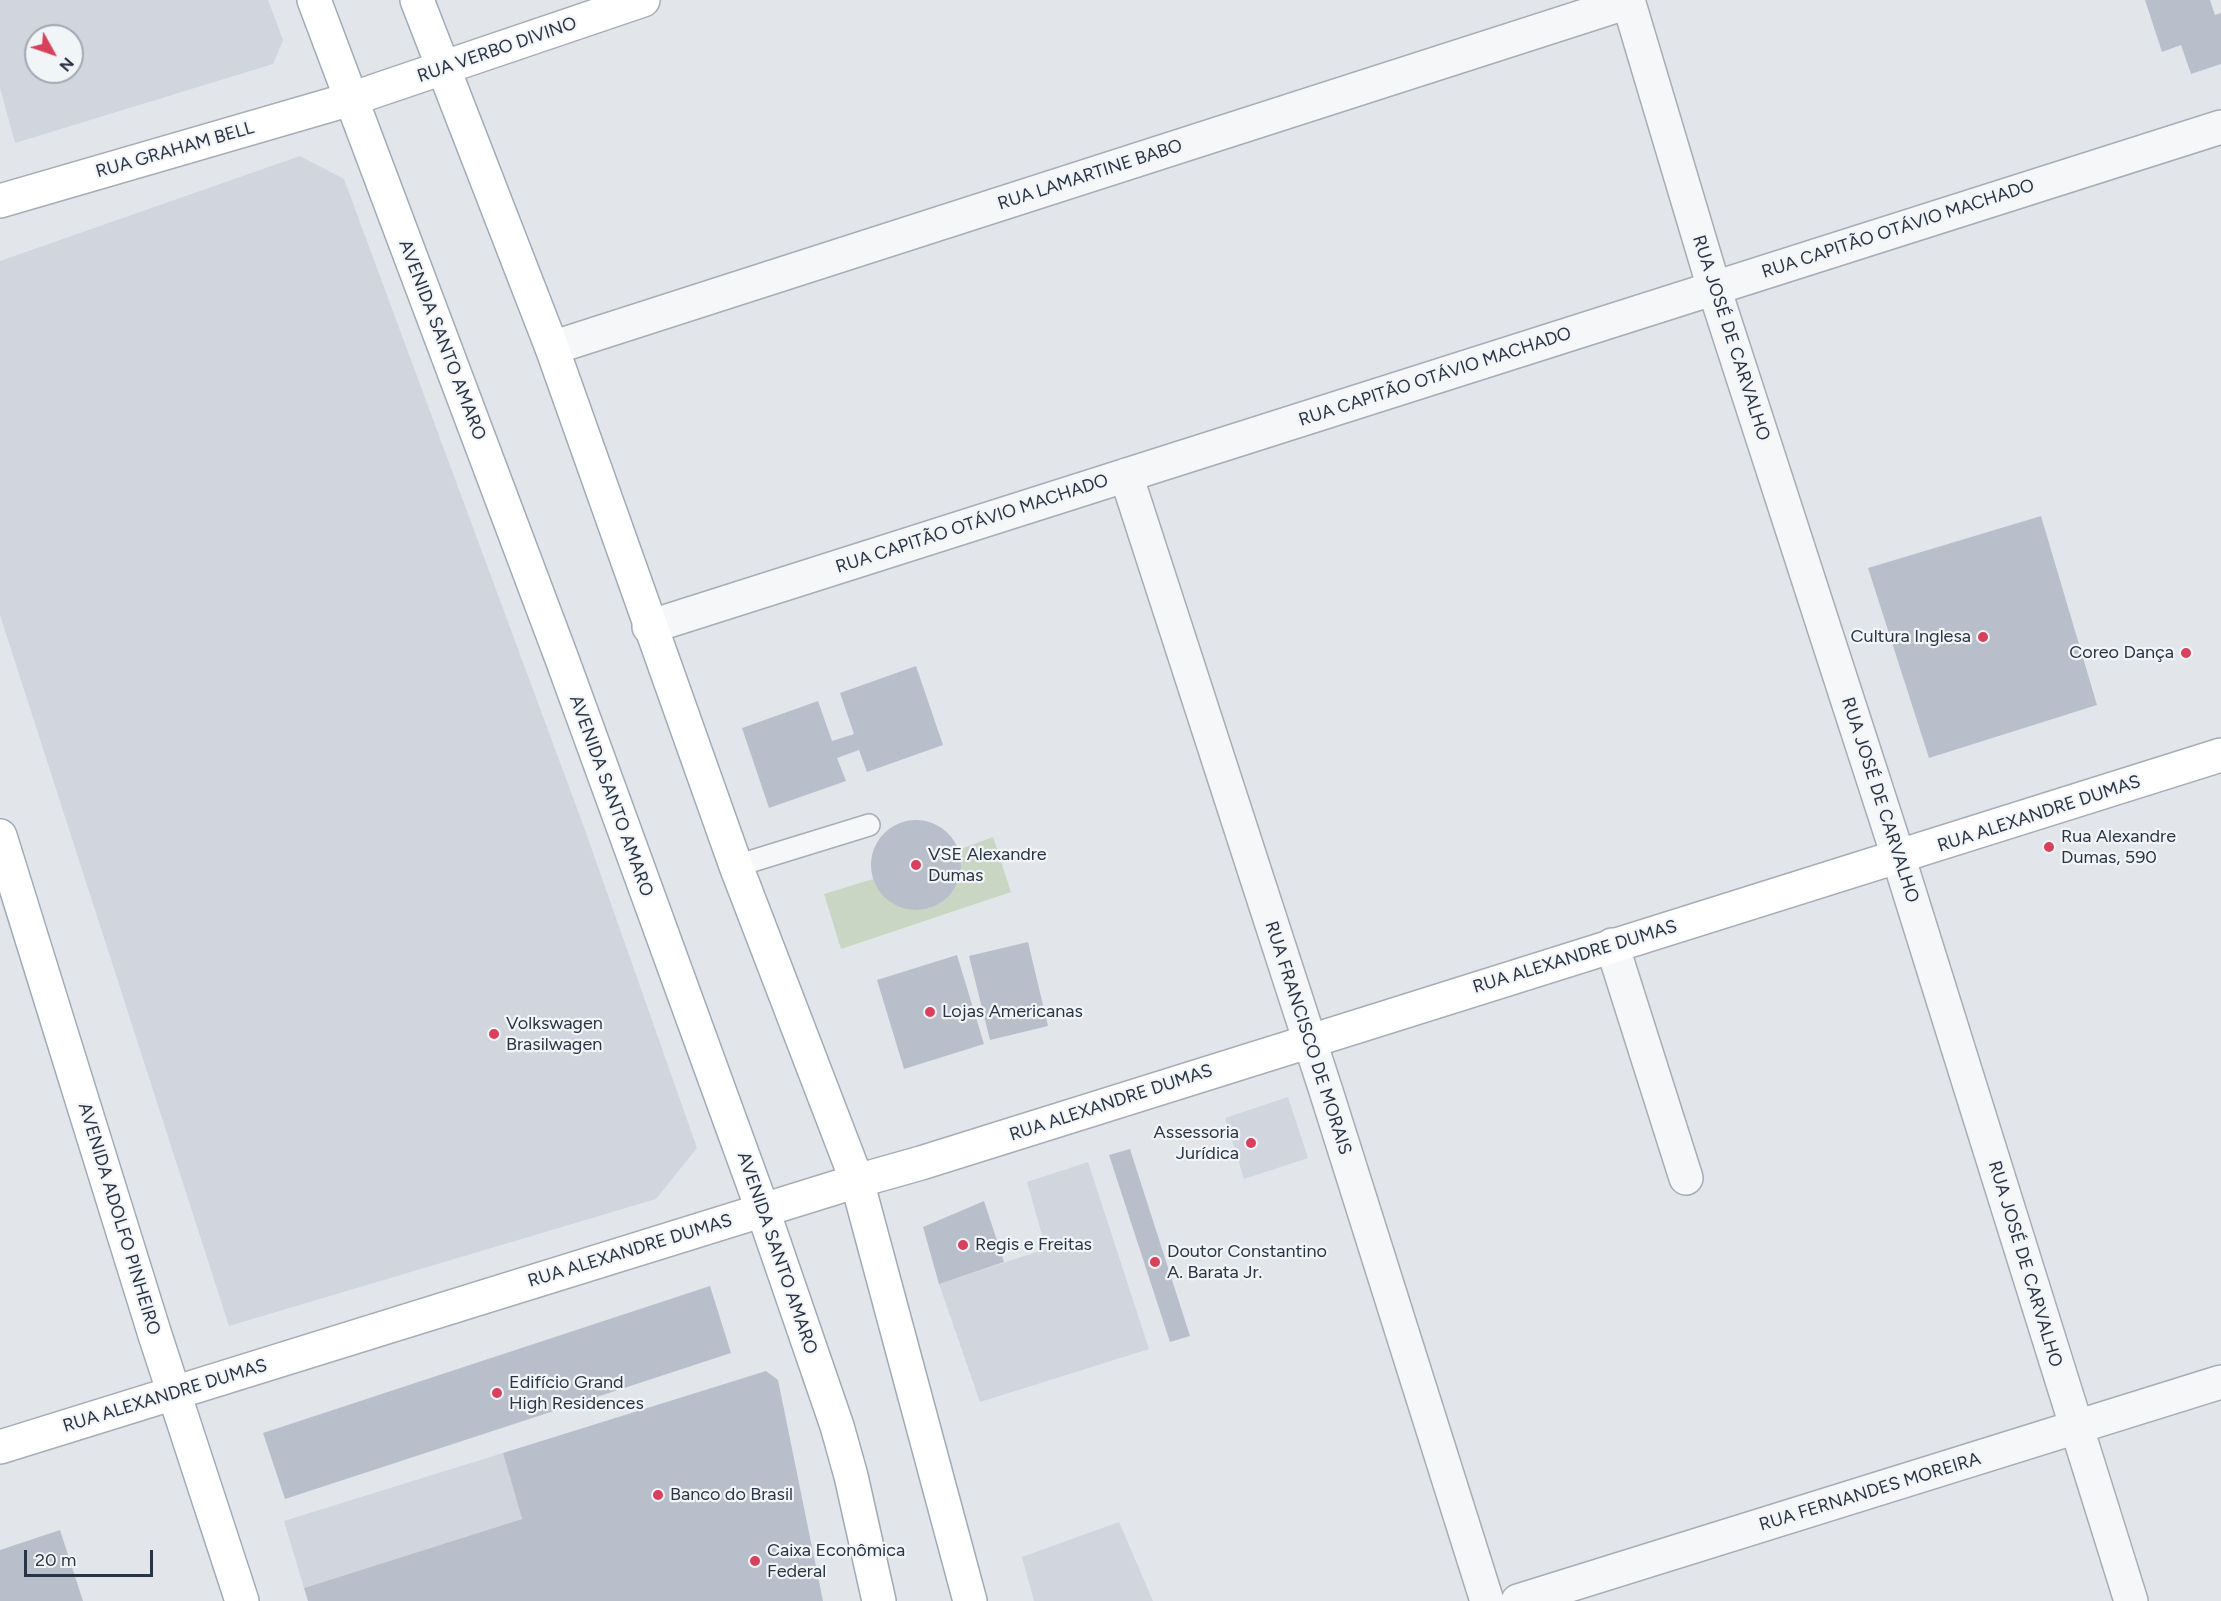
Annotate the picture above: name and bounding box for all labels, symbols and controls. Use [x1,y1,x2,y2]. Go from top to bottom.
street label: RUA VERBO DIVINO [415,13,579,87]
north arrow [24,24,84,84]
text: N [55,54,78,75]
street label: RUA GRAHAM BELL [93,117,257,183]
street label: RUA LAMARTINE BABO [995,135,1185,215]
street label: RUA CAPITÃO OTÁVIO MACHADO [1759,175,2037,283]
street label: RUA JOSÉ DE CARVALHO [1688,233,1774,443]
street label: AVENIDA SANTO AMARO [394,237,490,443]
street label: RUA CAPITÃO OTÁVIO MACHADO [1296,323,1574,431]
street label: RUA CAPITÃO OTÁVIO MACHADO [833,470,1111,578]
place label: Cultura Inglesa [1851,626,1971,648]
marker: Cultura Inglesa [1976,630,1990,644]
place label: Coreo Dança [2069,642,2174,664]
marker: Coreo Dança [2179,646,2193,660]
street label: AVENIDA SANTO AMARO [564,692,658,900]
street label: RUA JOSÉ DE CARVALHO [1837,695,1923,905]
street label: RUA ALEXANDRE DUMAS [1935,771,2143,857]
place label: Rua Alexandre Dumas, 590 [2061,826,2176,868]
marker: Rua Alexandre Dumas, 590 [2042,840,2056,854]
place label: VSE Alexandre Dumas [928,844,1047,886]
marker: VSE Alexandre Dumas [909,858,923,872]
street label: RUA ALEXANDRE DUMAS [1470,916,1680,998]
street label: RUA FRANCISCO DE MORAIS [1260,919,1356,1157]
place label: Lojas Americanas [942,1001,1083,1023]
marker: Lojas Americanas [923,1005,937,1019]
place label: Volkswagen Brasilwagen [506,1013,603,1056]
marker: Volkswagen Brasilwagen [487,1027,501,1041]
street label: RUA ALEXANDRE DUMAS [1007,1060,1215,1146]
street label: AVENIDA ADOLFO PINHEIRO [73,1100,165,1338]
place label: Assessoria Jurídica [1154,1122,1239,1164]
marker: Assessoria Jurídica [1244,1136,1258,1150]
street label: AVENIDA SANTO AMARO [732,1149,822,1357]
street label: RUA JOSÉ DE CARVALHO [1983,1158,2067,1370]
street label: RUA ALEXANDRE DUMAS [525,1210,735,1292]
place label: Regis e Freitas [975,1234,1092,1256]
marker: Regis e Freitas [956,1238,970,1252]
place label: Doutor Constantino A. Barata Jr. [1167,1241,1327,1284]
marker: Doutor Constantino A. Barata Jr. [1148,1255,1162,1269]
street label: RUA ALEXANDRE DUMAS [60,1355,270,1437]
place label: Edifício Grand High Residences [509,1372,644,1414]
marker: Edifício Grand High Residences [490,1386,504,1400]
street label: RUA FERNANDES MOREIRA [1757,1448,1983,1536]
place label: Banco do Brasil [670,1484,793,1506]
marker: Banco do Brasil [651,1488,665,1502]
scale bar [27,1538,156,1576]
place label: Caixa Econômica Federal [767,1540,905,1582]
text: 20 m [35,1549,76,1571]
marker: Caixa Econômica Federal [748,1554,762,1568]

